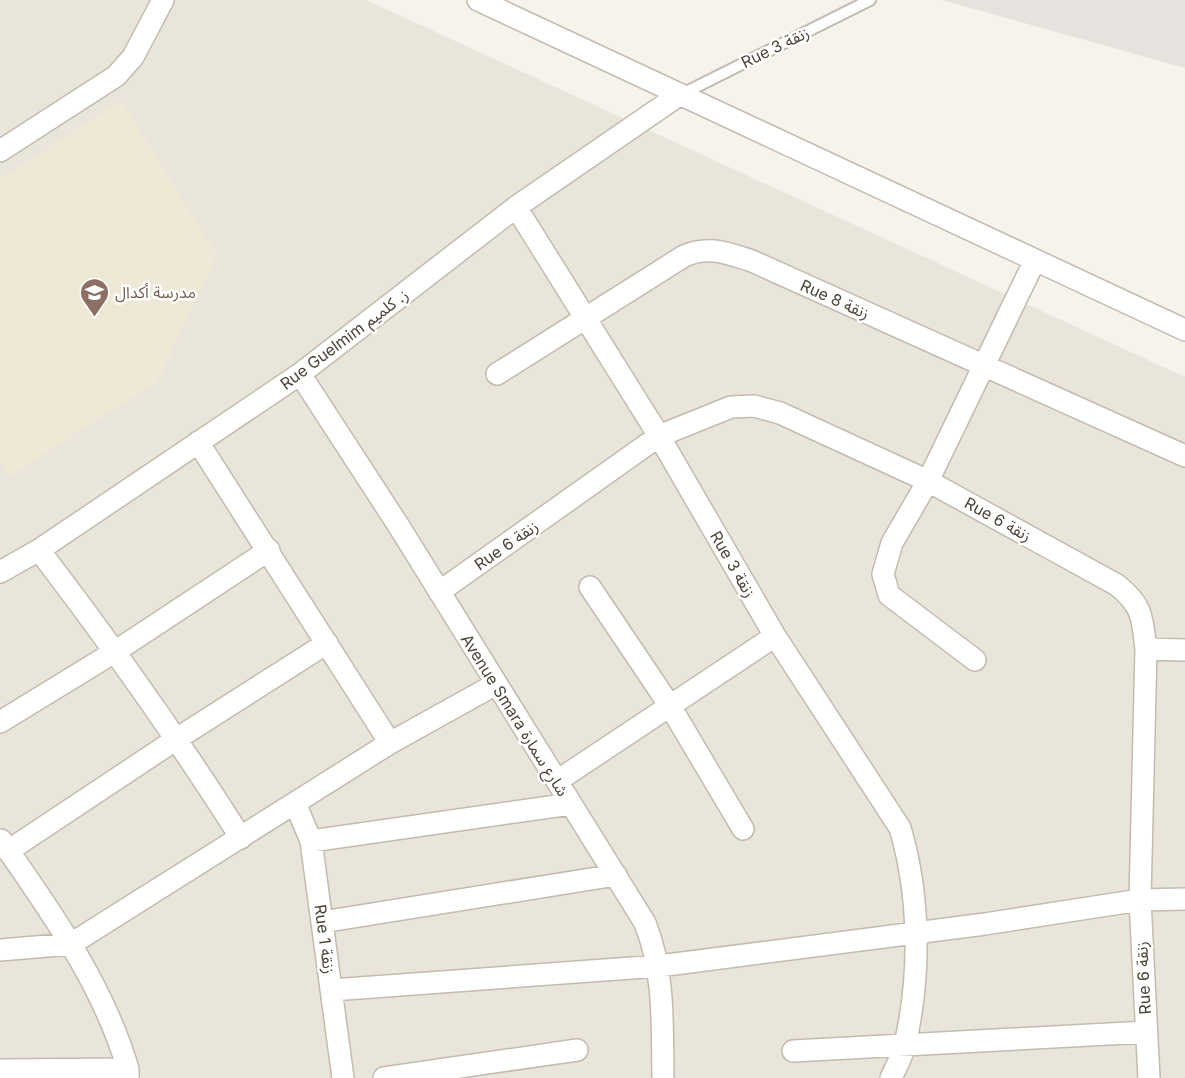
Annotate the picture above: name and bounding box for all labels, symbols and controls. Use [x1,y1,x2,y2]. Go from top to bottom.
street label: Rue 3 زنقة [738,22,812,72]
street label: Rue 8 زنقة [797,275,873,323]
school or university icon: مدرسة أكدال [78,276,110,318]
place label: مدرسة أكدال [115,282,196,303]
street label: Rue Guelmim ز. كلميم [276,284,414,396]
street label: Rue 6 زنقة [961,492,1035,546]
street label: Rue 6 زنقة [470,516,542,574]
street label: Rue 3 زنقة [706,527,760,601]
street label: Avenue Smara شارع سمارة [454,630,573,801]
street label: Rue 1 زنقة [310,903,340,975]
street label: Rue 6 زنقة [1131,941,1155,1015]

